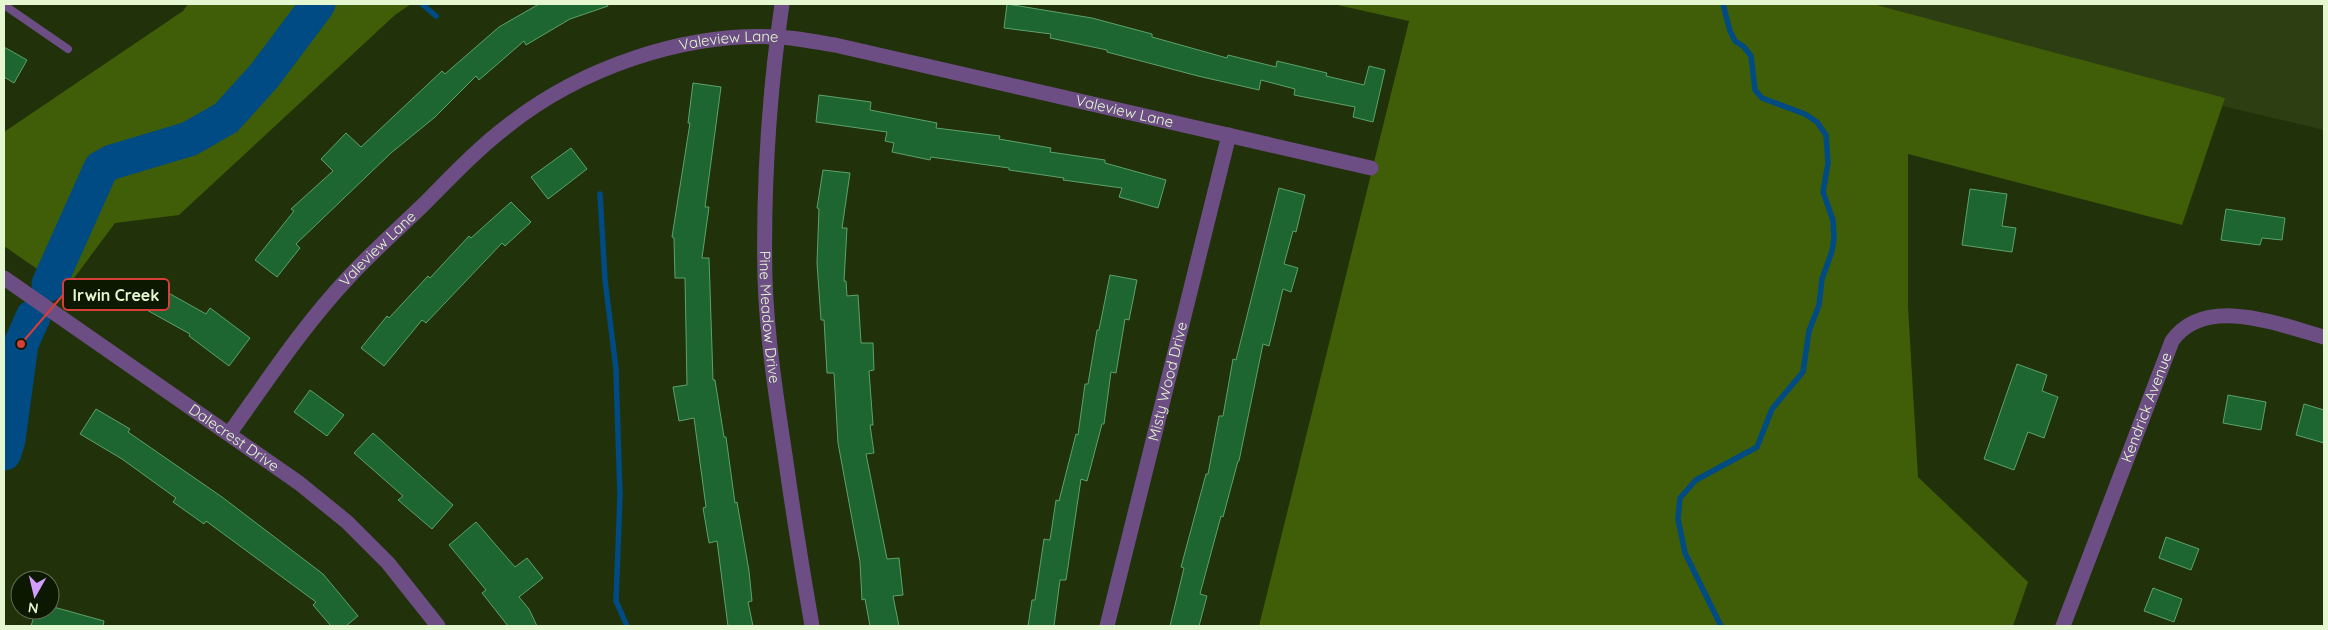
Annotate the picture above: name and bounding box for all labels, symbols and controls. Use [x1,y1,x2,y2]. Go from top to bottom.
street label: Valeview Lane [677,27,779,54]
street label: Valeview Lane [1074,91,1175,131]
street label: Valeview Lane [335,207,420,290]
street label: Pine Meadow Drive [756,251,784,384]
callout: Irwin Creek [63,279,169,310]
text: Irwin Creek [73,285,159,305]
street label: Misty Wood Drive [1143,320,1191,443]
street label: Kendrick Avenue [2116,350,2176,465]
street label: Dalecrest Drive [185,399,283,475]
north arrow [10,570,60,620]
text: N [27,598,40,618]

